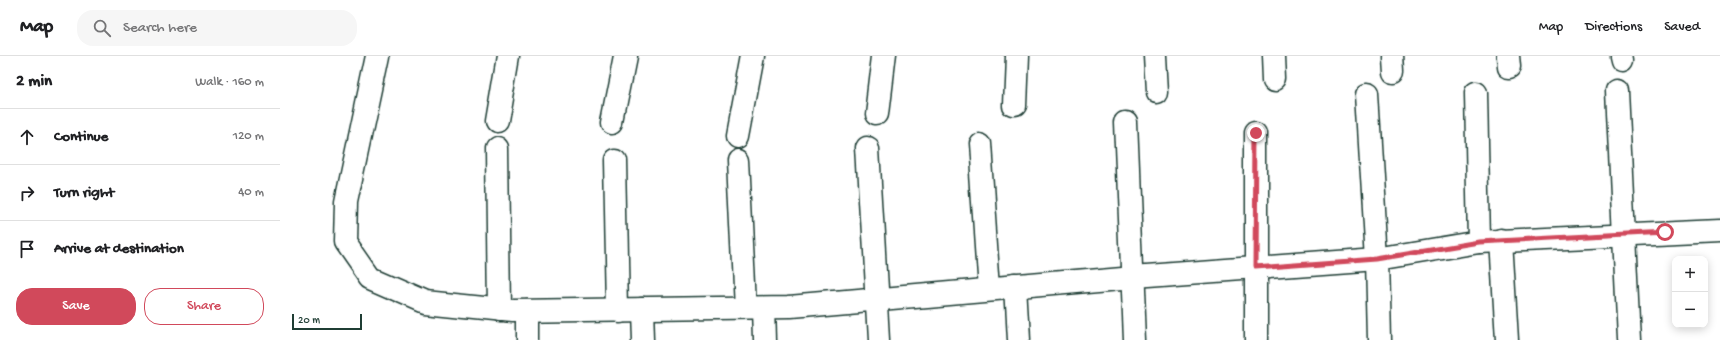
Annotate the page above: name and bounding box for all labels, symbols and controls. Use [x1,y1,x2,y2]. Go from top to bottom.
search box [77,10,357,46]
text: Map [20,16,53,39]
icon: search [91,17,113,39]
text: Search here [123,19,197,37]
text: Map [1539,19,1563,36]
text: Directions [1585,19,1642,36]
text: Saved [1664,19,1700,36]
text: 2 min [16,72,52,92]
text: Walk · 160 m [195,75,264,90]
route end [1247,124,1265,142]
icon: ahead [16,126,38,148]
text: Continue [54,128,108,146]
text: 120 m [233,129,264,144]
icon: right [16,182,38,204]
text: Turn right [54,184,114,202]
text: 40 m [238,185,264,200]
route start [1656,223,1674,241]
icon: arrive [16,238,38,260]
text: Arrive at destination [54,240,184,258]
map controls [1672,256,1708,328]
button: + [1672,256,1708,292]
button: Save [16,288,136,325]
button: Share [144,288,264,325]
button: − [1672,292,1708,328]
scale bar [292,312,362,331]
text: 20 m [298,315,320,327]

